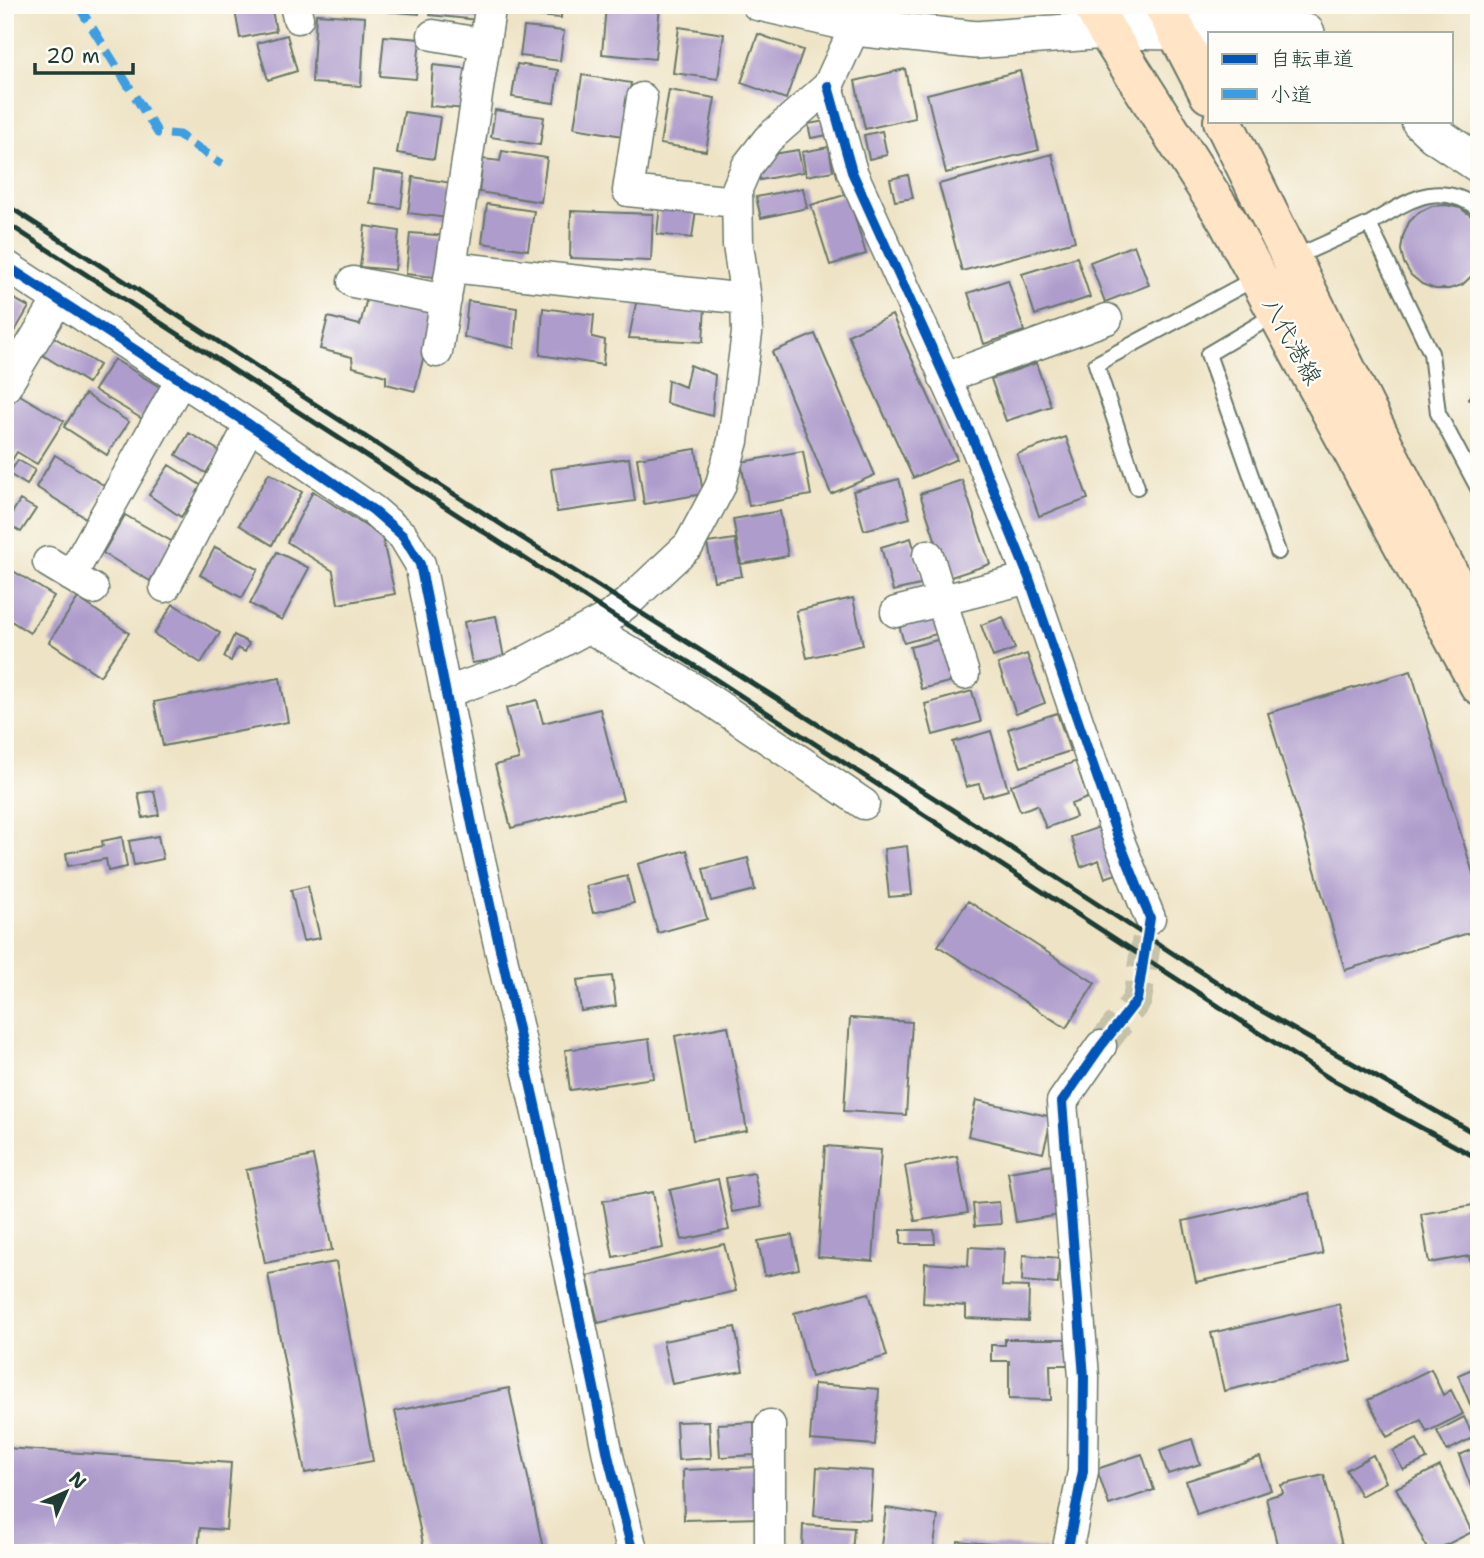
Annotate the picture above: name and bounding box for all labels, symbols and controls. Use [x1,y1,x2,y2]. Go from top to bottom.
scale bar [35,32,133,76]
legend [1208,32,1452,122]
text: 20 m [46,42,100,70]
text: 自転車道 [1270,45,1354,73]
text: 小道 [1270,81,1312,109]
street label: 八代港線 [1255,291,1329,391]
north arrow [32,1456,102,1526]
text: N [64,1466,92,1494]

